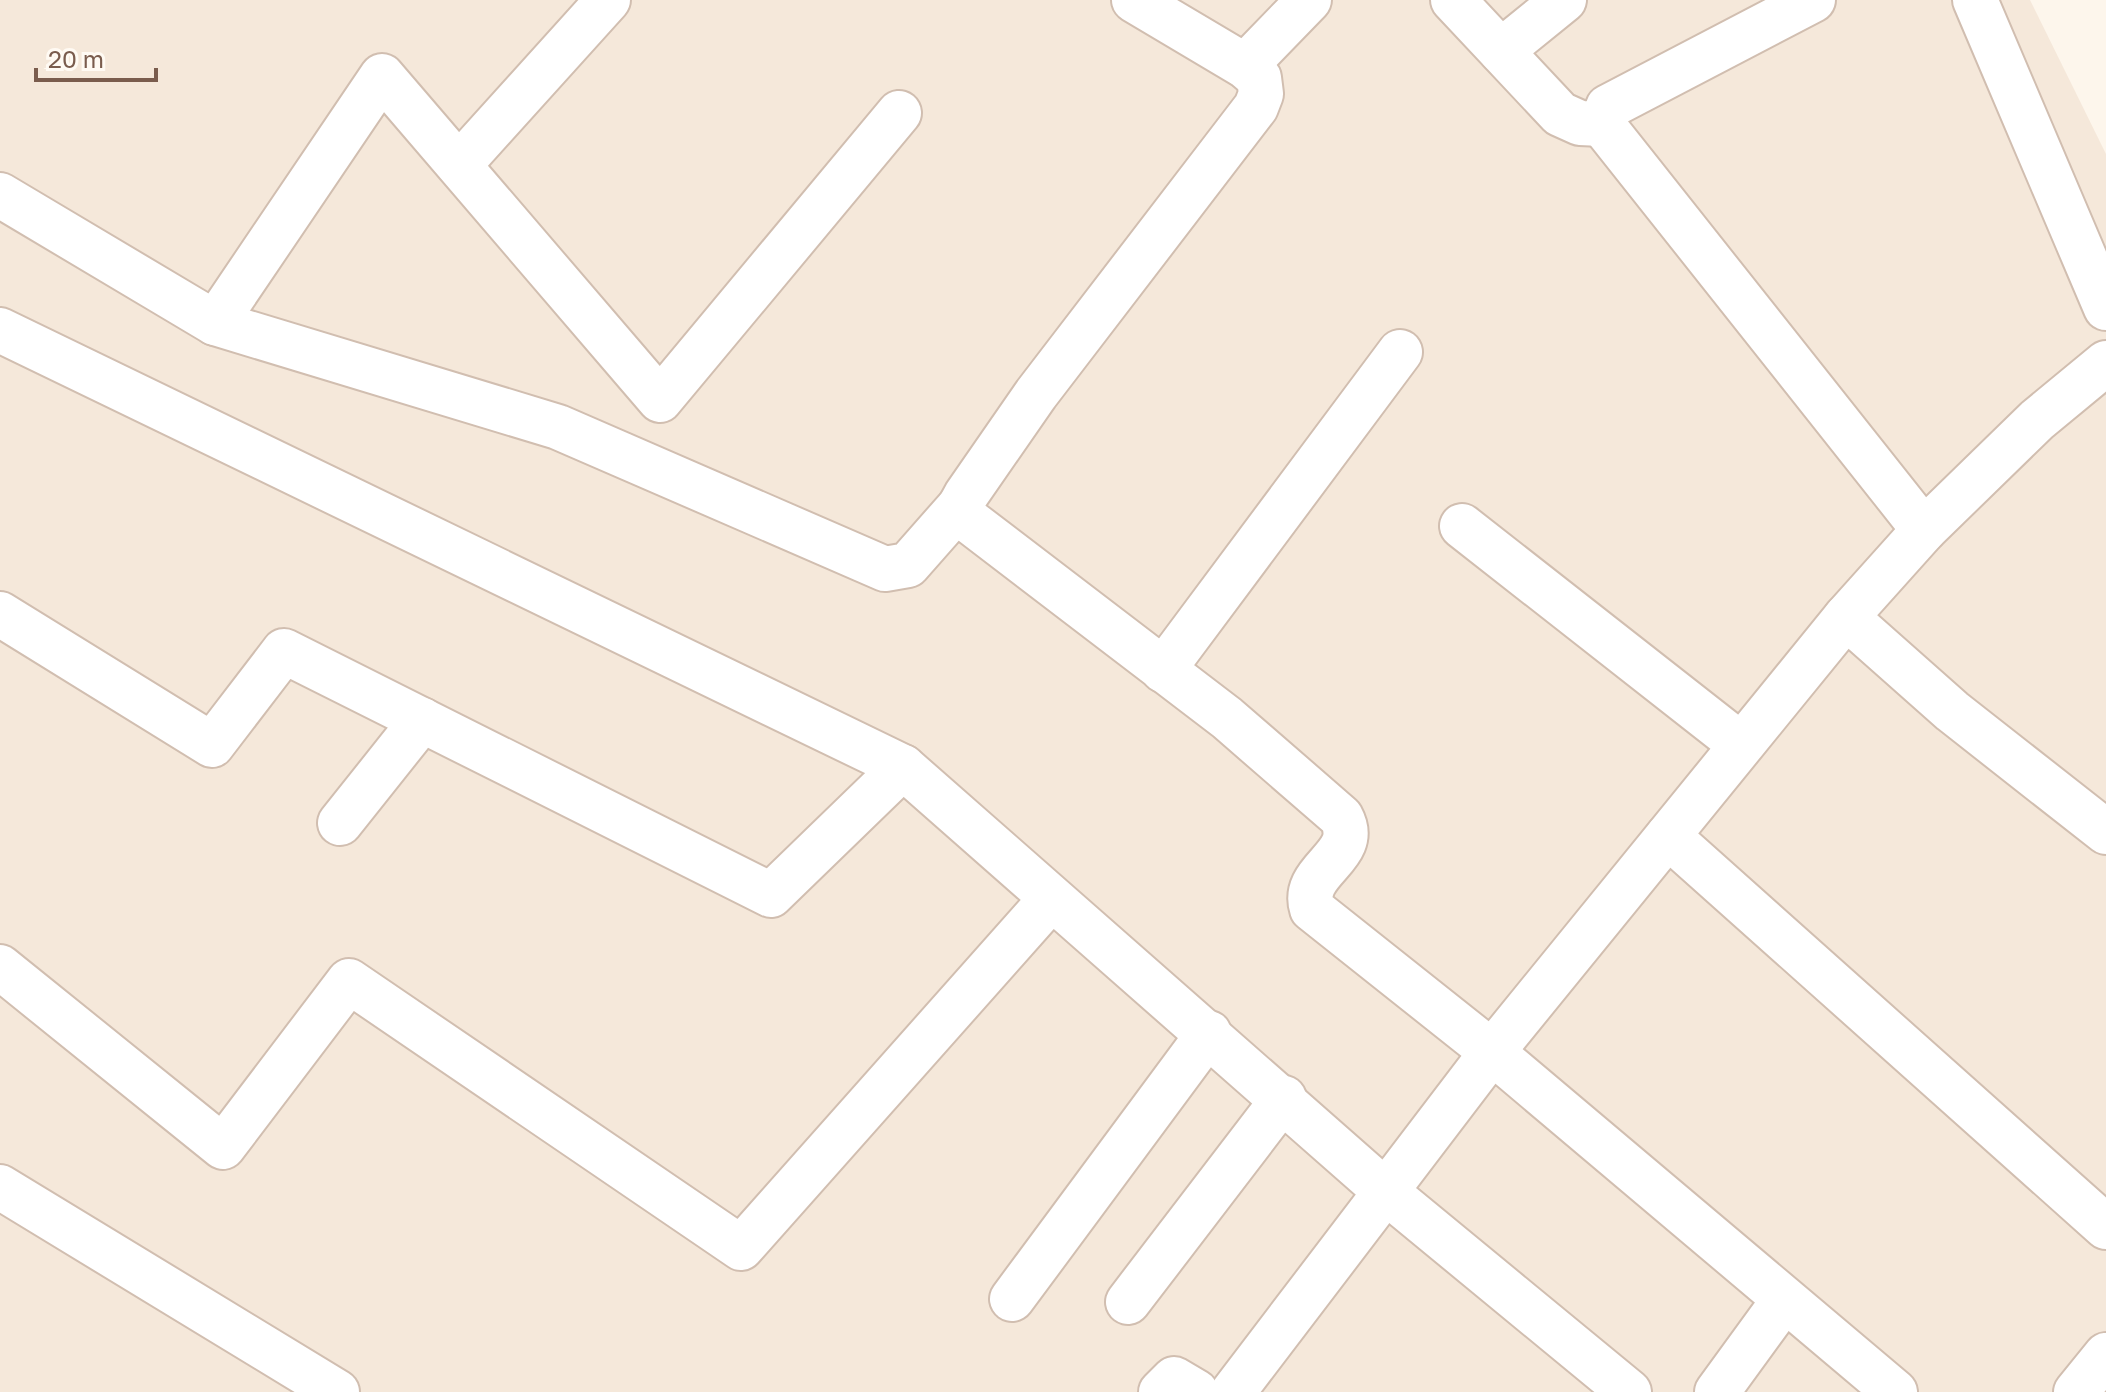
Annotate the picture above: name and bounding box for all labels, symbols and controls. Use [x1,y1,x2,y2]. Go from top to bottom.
scale bar [36,32,156,82]
text: 20 m [48,44,104,73]

